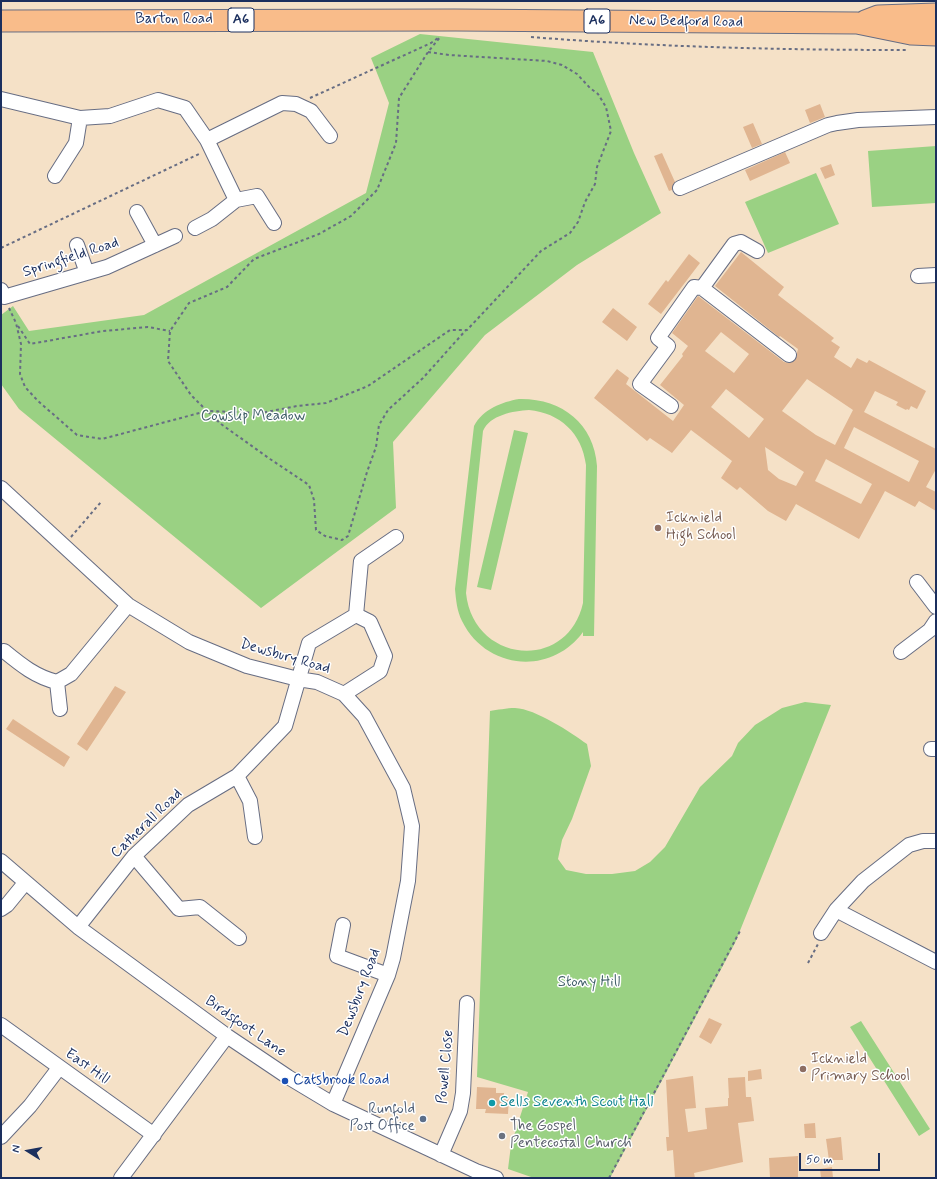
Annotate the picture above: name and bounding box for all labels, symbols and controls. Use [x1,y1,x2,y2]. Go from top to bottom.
road number: A6 [228,8,254,32]
road number: A6 [584,9,610,33]
street label: Barton Road [135,11,213,29]
street label: New Bedford Road [629,12,743,32]
street label: Springfield Road [21,234,121,282]
park label: Cowslip Meadow [201,408,305,426]
place label: Icknield High School [666,510,736,545]
marker: Icknield High School [653,523,663,533]
street label: Dewsbury Road [238,636,332,678]
street label: Catherall Road [108,785,186,863]
street label: Dewsbury Road [335,946,385,1040]
park label: Stony Hill [558,974,620,992]
street label: Birdsfoot Lane [201,992,289,1062]
street label: Powell Close [434,1029,458,1105]
street label: East Hill [61,1045,113,1089]
place label: Icknield Primary School [811,1051,910,1086]
marker: Icknield Primary School [798,1064,808,1074]
place label: Catsbrook Road [293,1072,389,1090]
marker: Catsbrook Road [280,1076,290,1086]
place label: Sells Seventh Scout Hall [500,1094,653,1112]
marker: Sells Seventh Scout Hall [487,1098,497,1108]
place label: Runfold Post Office [350,1101,415,1136]
marker: Runfold Post Office [418,1114,428,1124]
place label: The Gospel Pentecostal Church [510,1118,632,1153]
north arrow [8,1131,48,1171]
marker: The Gospel Pentecostal Church [497,1131,507,1141]
text: N [9,1144,24,1154]
scale bar [801,1145,882,1171]
text: 50 m [806,1152,833,1168]

